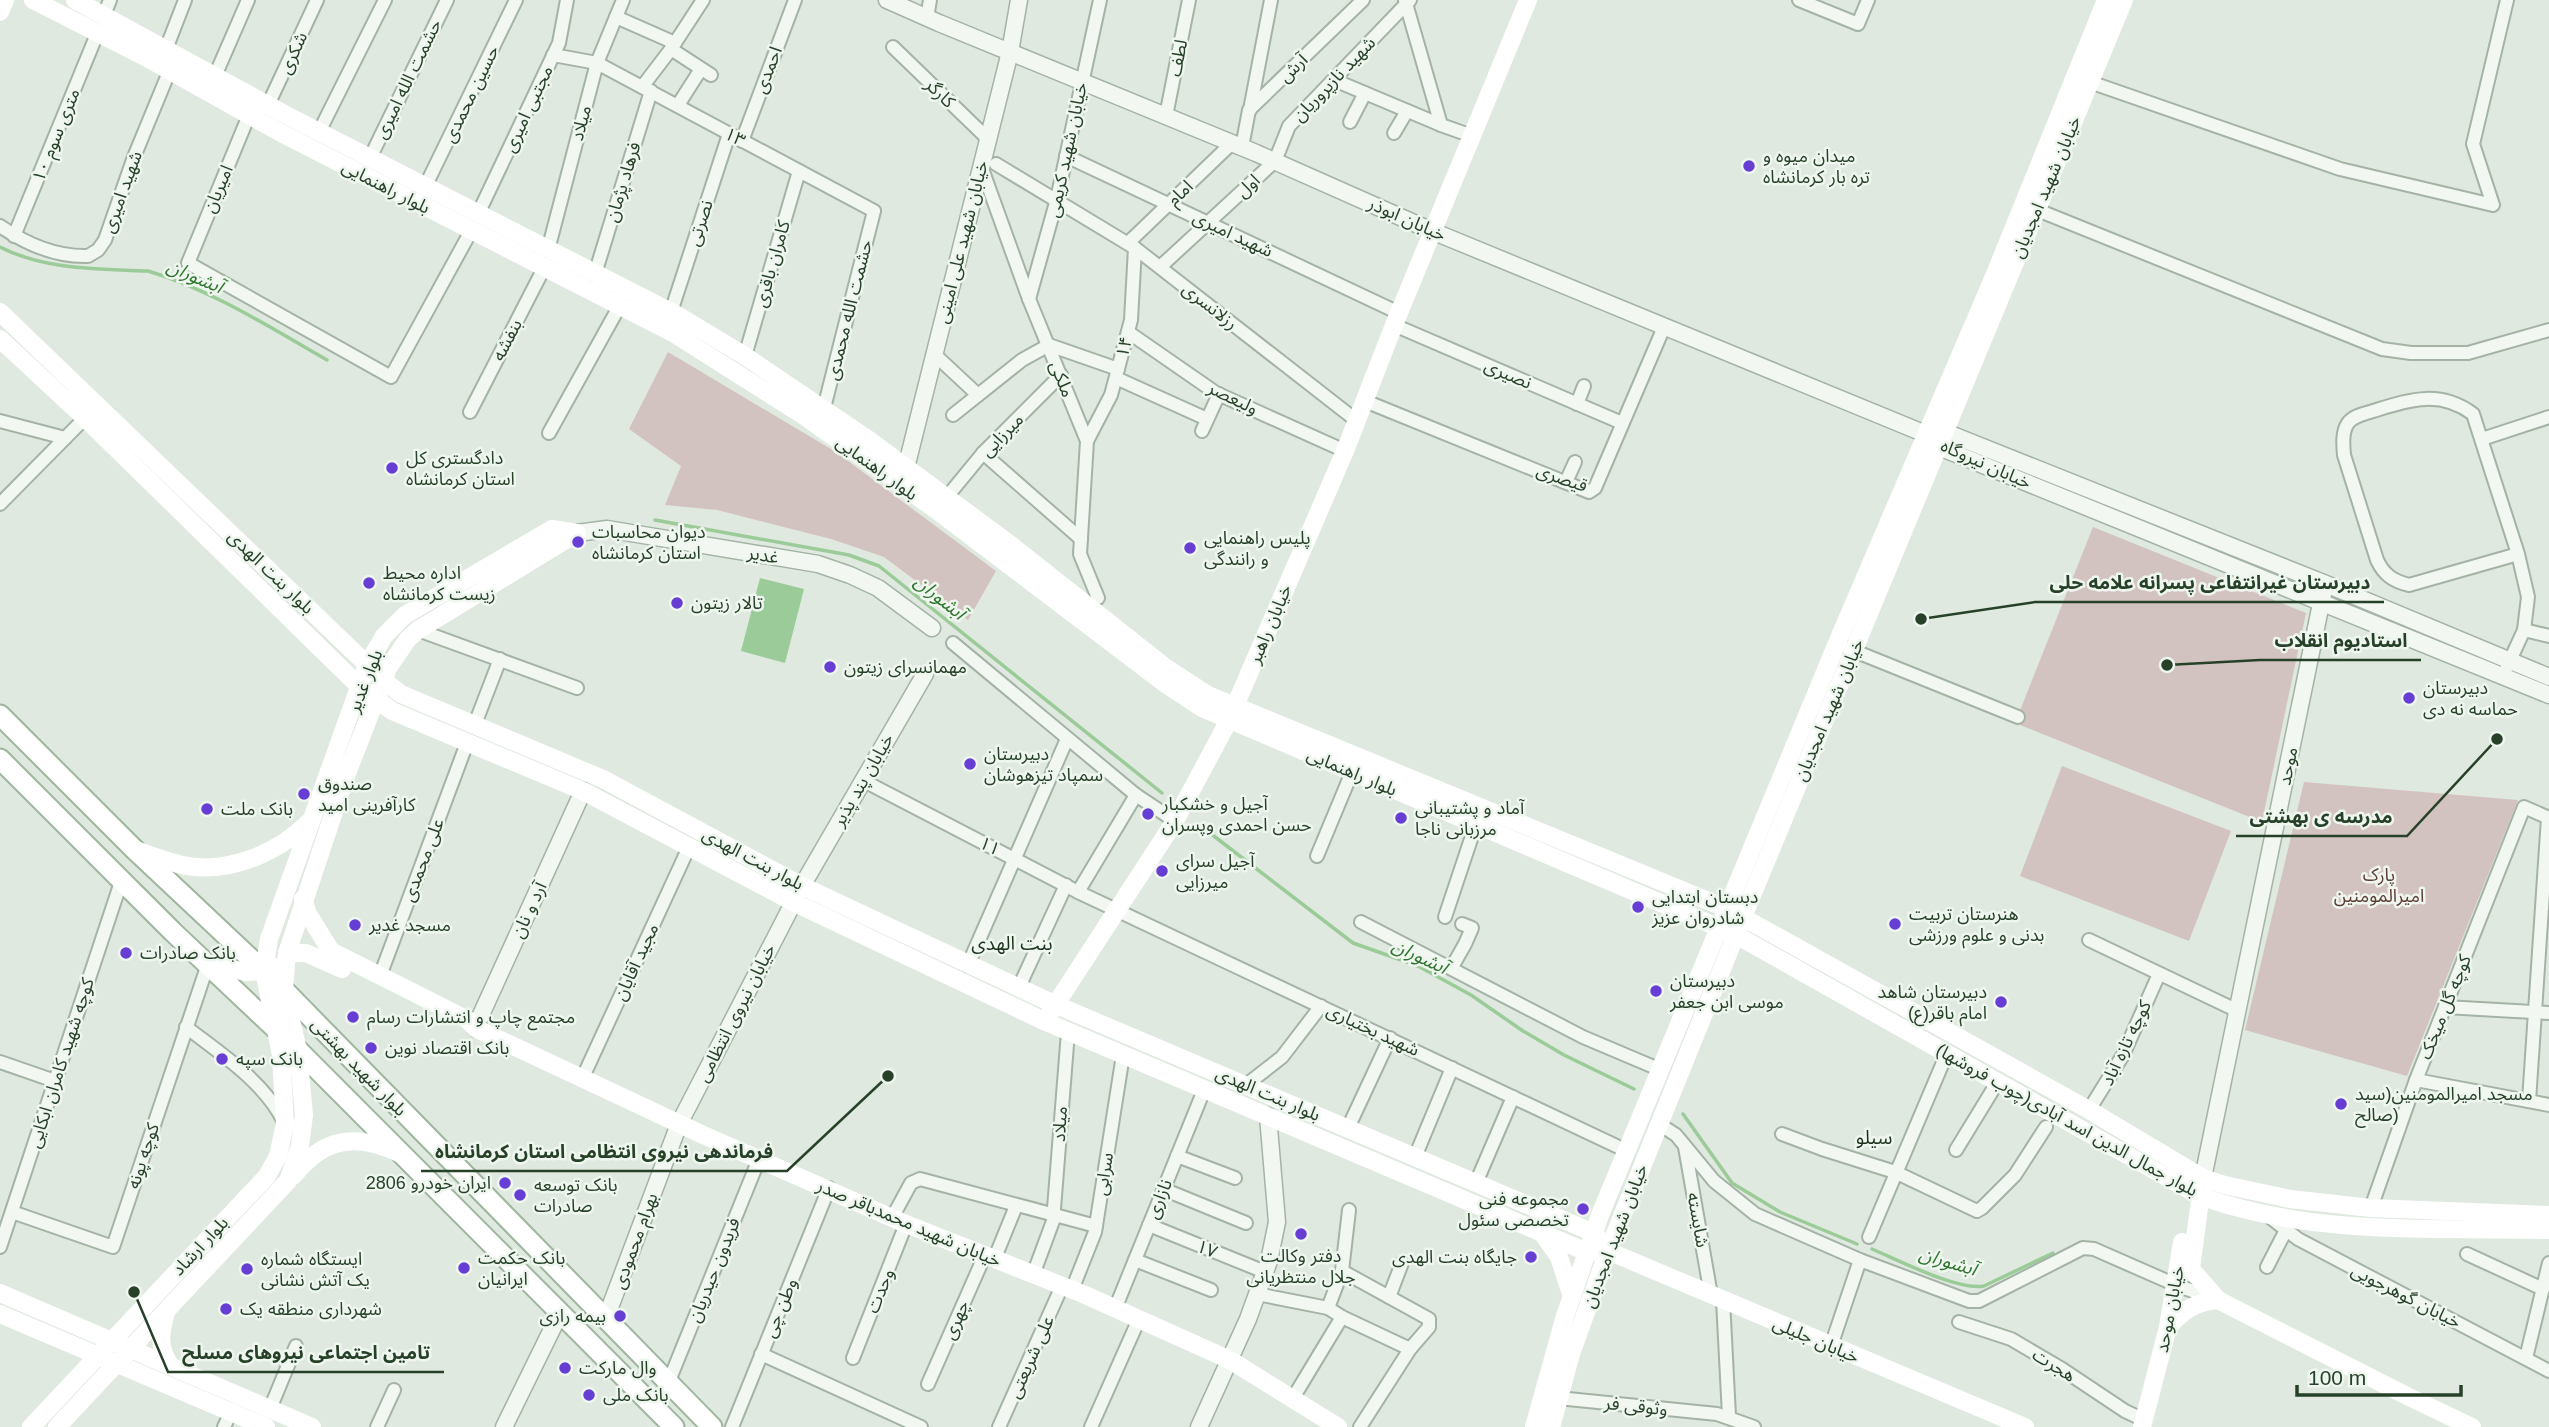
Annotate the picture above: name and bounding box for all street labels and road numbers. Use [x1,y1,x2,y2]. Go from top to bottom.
street label: حشمت الله امیری [370,16,446,142]
street label: شکری [275,29,312,78]
street label: شهید نازپروریان [1289,32,1380,126]
street label: لطف [1165,38,1191,78]
street label: حسین محمدی [439,42,504,146]
street label: احمدی [750,44,787,97]
street label: آرش [1275,49,1313,87]
street label: مجتبی امیری [499,62,558,156]
street label: کارگر [920,74,959,113]
street label: خیابان شهید کریمی [1043,81,1092,220]
street label: ۱۰ متری سوم [28,85,88,186]
street label: میلاد [567,103,595,143]
street label: خیابان شهید امجدیان [2007,113,2086,261]
street label: ۱۳ [721,123,749,151]
street label: فرهاد پژمان [601,140,646,225]
street label: شهید امیری [98,148,147,236]
street label: بلوار راهنمایی [338,156,433,219]
street label: خیابان شهید علی امینی [932,159,993,326]
street label: امیریان [199,162,238,216]
street label: اول [1232,170,1265,203]
street label: امام [1163,176,1200,213]
street label: خیابان ابوذر [1364,193,1449,246]
street label: نصرتی [683,197,718,249]
street label: شهید امیری [1189,207,1276,262]
street label: کامران باقری [750,218,795,310]
street label: حشمت الله محمدی [822,238,877,382]
street label: رزلانسری [1178,278,1241,334]
street label: بنفشه [488,316,526,364]
street label: ۱۴ [1112,334,1136,360]
street label: نصیری [1481,355,1535,394]
street label: ملکی [1045,358,1078,400]
street label: ولیعصر [1203,377,1261,420]
street label: میرزایی [977,409,1028,461]
street label: بلوار راهنمایی [832,432,922,505]
street label: خیابان نیروگاه [1937,435,2034,494]
street label: قیصری [1534,460,1590,497]
street label: بلوار بنت الهدی [223,526,318,619]
street label: غدیر [745,542,780,569]
street label: خیابان راهبر [1244,581,1297,668]
street label: خیابان شهید امجدیان [1790,636,1869,784]
street label: بلوار غدیر [343,647,388,717]
street label: خیابان پند پذیر [828,730,899,831]
street label: بلوار راهنمایی [1304,744,1400,801]
street label: موحد [2274,745,2303,787]
street label: علی محمدی [398,816,449,905]
street label: بلوار بنت الهدی [699,824,807,895]
street label: ۱۱ [976,832,1004,860]
street label: آرد و نان [507,878,552,942]
street label: مجید آقایان [609,920,663,1004]
street label: خیابان نیروی انتظامی [693,941,780,1086]
street label: کوچه گل میخک [2415,951,2476,1063]
street label: کوچه شهید کامران ابکایی [24,975,99,1151]
street label: کوچه تازه آباد [2097,997,2156,1089]
street label: شهید بختیاری [1323,1000,1422,1061]
street label: بلوار شهید بهشتی [306,1014,411,1121]
street label: بلوار جمال الدین اسد آبادی(چوب فروشها) [1932,1040,2201,1201]
street label: بلوار بنت الهدی [1212,1063,1323,1126]
street label: میلاد [1049,1106,1071,1142]
street label: کوچه پونه [123,1120,164,1192]
street label: سرابی [1091,1151,1118,1197]
street label: خیابان شهید امجدیان [1578,1161,1653,1311]
street label: خیابان شهید محمدباقر صدر [813,1175,1004,1272]
street label: نازاری [1142,1176,1177,1222]
street label: بهرام محمودی [608,1190,665,1293]
street label: شایسته [1683,1191,1713,1249]
street label: بلوار ارشاد [168,1213,233,1280]
street label: فریدون حیدریان [684,1215,745,1326]
street label: ۱۷ [1194,1236,1220,1262]
street label: خیابان گوهرجویی [2347,1260,2464,1333]
street label: خیابان موحد [2152,1264,2189,1354]
street label: وحدت [862,1266,898,1316]
street label: وطن چی [759,1275,802,1341]
street label: چهری [939,1297,974,1343]
street label: علی شریعتی [1004,1313,1059,1402]
street label: خیابان جلیلی [1770,1313,1862,1368]
street label: هجرت [2028,1344,2079,1387]
street label: وثوقی فر [1602,1393,1669,1420]

